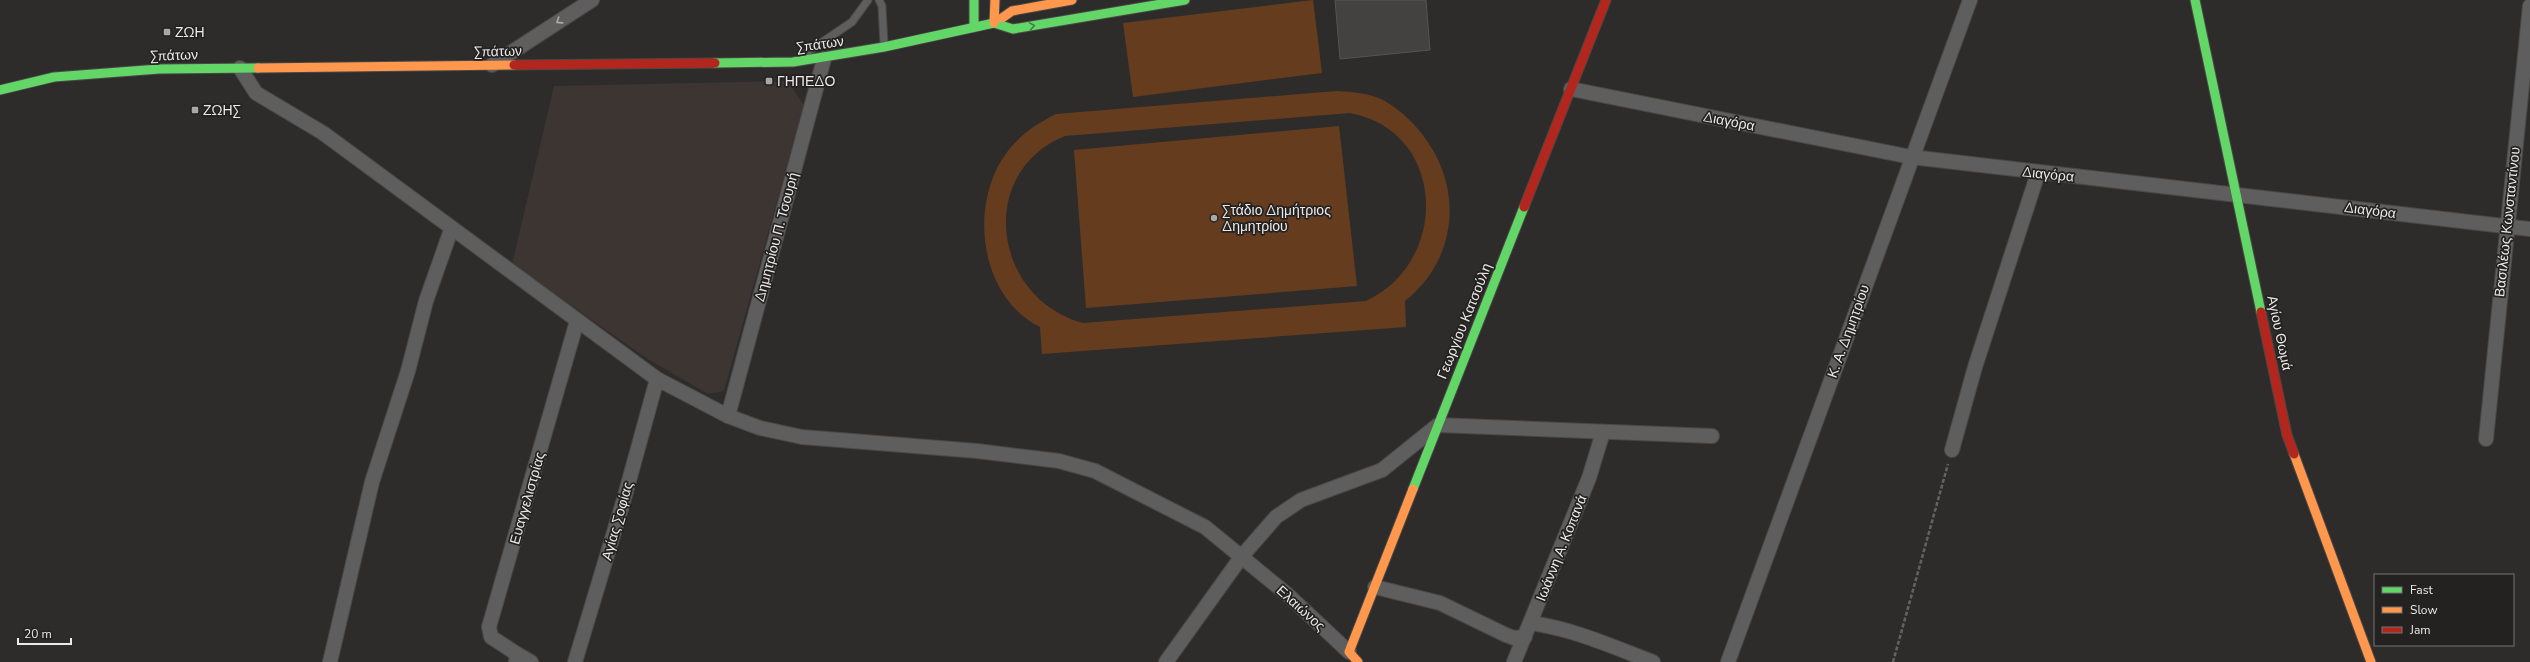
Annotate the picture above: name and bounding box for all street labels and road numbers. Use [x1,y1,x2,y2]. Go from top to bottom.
street label: Σπάτων [795,32,845,57]
street label: Σπάτων [474,42,522,61]
street label: Σπάτων [150,45,198,66]
street label: Διαγόρα [1701,107,1756,136]
street label: Βασιλέως Κωνσταντίνου [2490,146,2525,298]
street label: Διαγόρα [2021,162,2075,187]
street label: Δημητρίου Π. Τσουρή [750,170,803,304]
street label: Διαγόρα [2343,198,2397,223]
street label: Γεωργίου Κατσούλη [1433,260,1496,382]
street label: Κ. Α. Δημητρίου [1823,282,1874,380]
street label: Αγίου Θωμά [2262,294,2297,372]
street label: Ευαγγελιστρίας [505,449,550,547]
street label: Αγίας Σοφίας [597,479,638,563]
street label: Ιωάννη Α. Κοπανά [1532,492,1591,604]
street label: Ελαιώνος [1272,581,1329,636]

